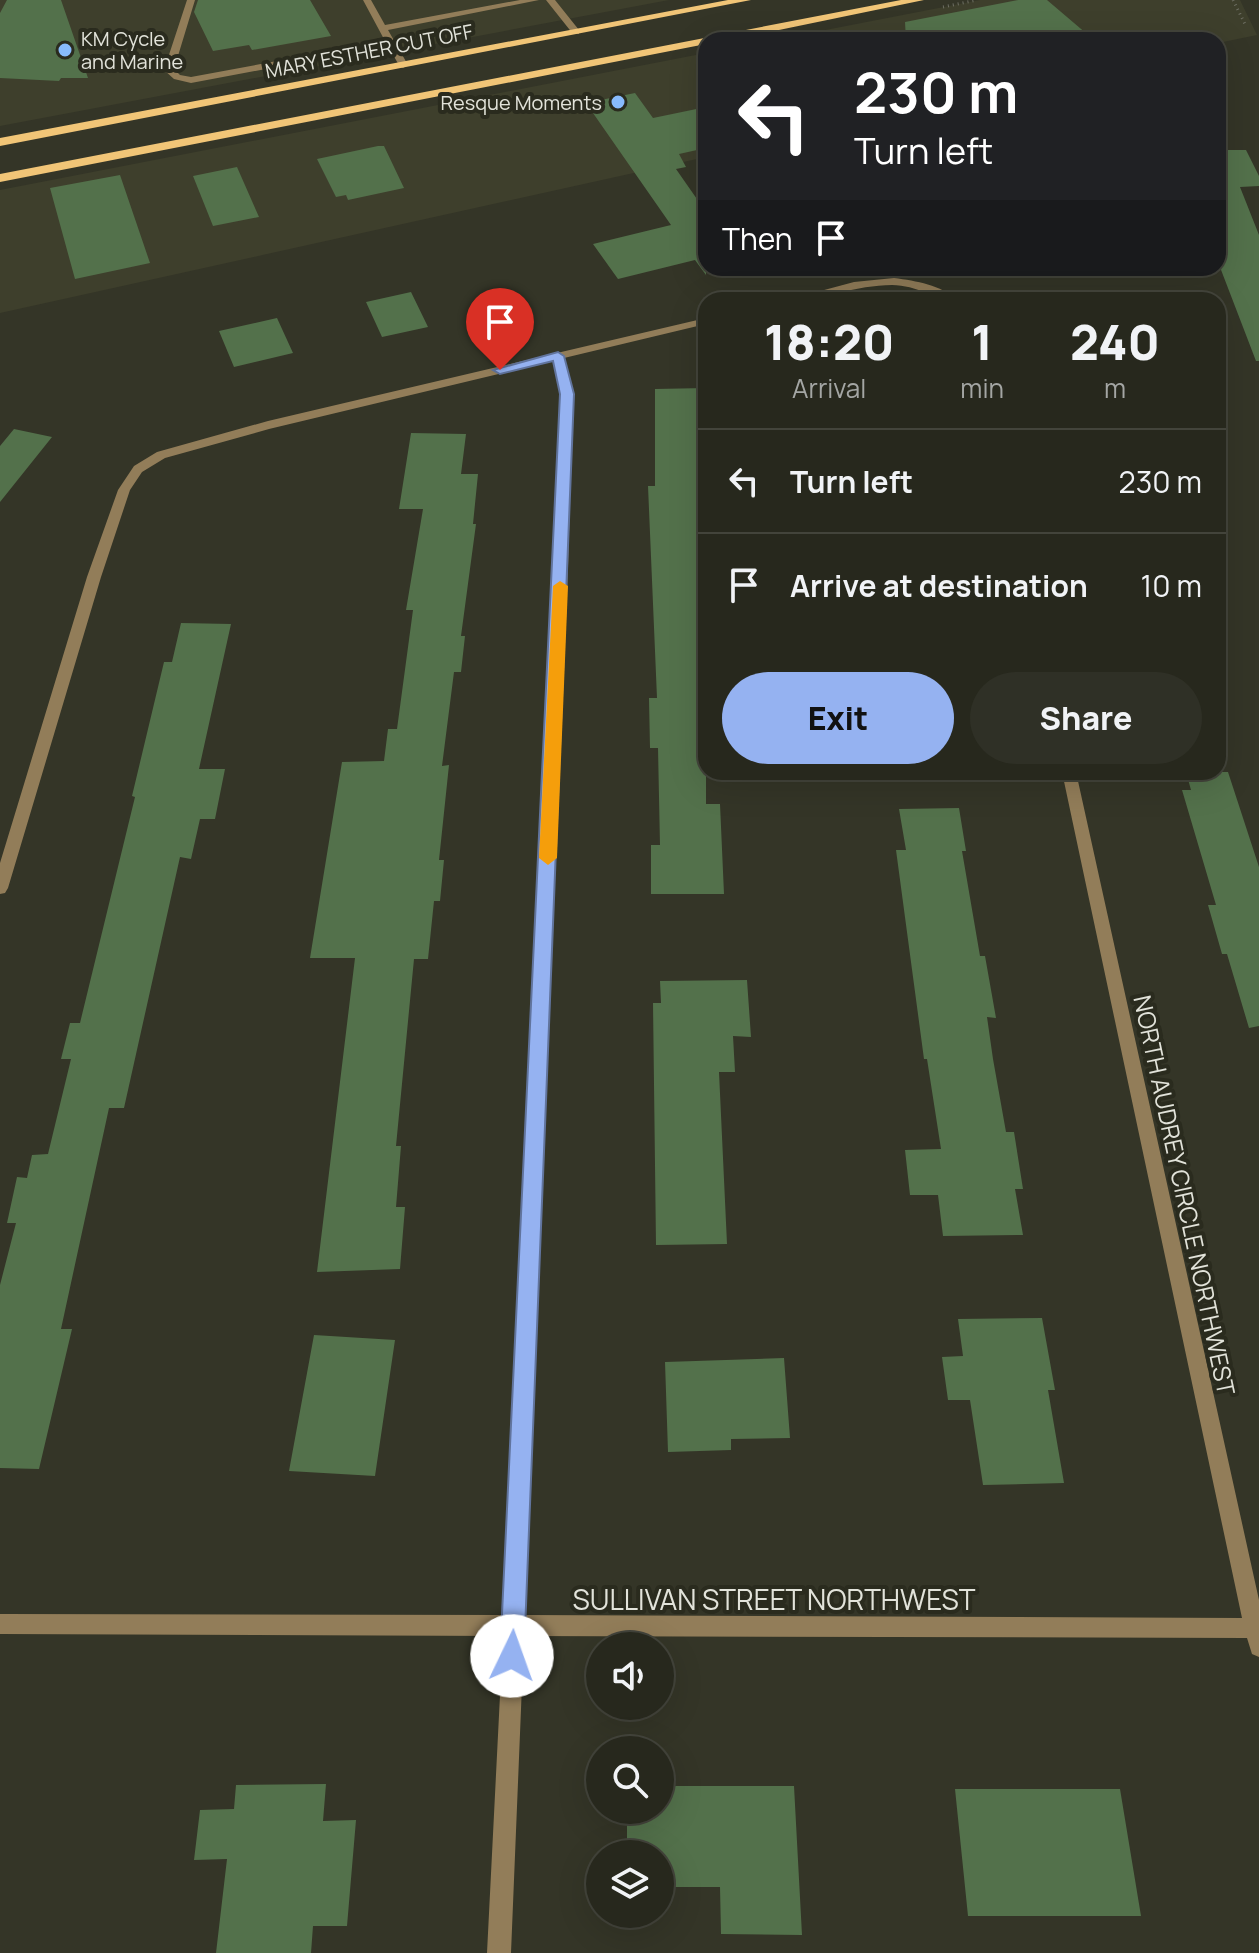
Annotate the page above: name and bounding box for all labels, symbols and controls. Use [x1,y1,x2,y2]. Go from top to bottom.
street label: MARY ESTHER CUT OFF [263,18,475,84]
place label: KM Cycle and Marine [81,25,183,75]
marker: KM Cycle and Marine [56,41,74,59]
text: 230 m [854,53,1018,130]
icon: left [722,64,826,168]
place label: Resque Moments [440,89,602,116]
marker: Resque Moments [609,93,627,111]
text: Turn left [854,126,993,175]
icon: arrive [809,216,853,260]
text: Then [722,218,793,259]
pin [466,288,534,370]
icon: arrive [478,300,522,344]
text: 18:20 [764,309,894,374]
text: 1 [971,309,993,374]
text: 240 [1070,309,1160,374]
text: Arrival [792,370,866,406]
text: min [960,370,1004,406]
text: m [1104,370,1126,406]
icon: left [722,459,766,503]
text: Turn left [790,461,913,502]
text: 230 m [1119,461,1202,502]
icon: arrive [722,563,766,607]
text: Arrive at destination [790,565,1088,606]
text: 10 m [1141,565,1202,606]
button: Exit [722,672,954,764]
button: Share [970,672,1202,764]
street label: NORTH AUDREY CIRCLE NORTHWEST [1126,992,1244,1399]
street label: SULLIVAN STREET NORTHWEST [573,1580,976,1618]
position arrow [470,1614,554,1698]
map controls [586,1632,674,1928]
button: sound [586,1632,674,1720]
button: search [586,1736,674,1824]
button: layers [586,1840,674,1928]

